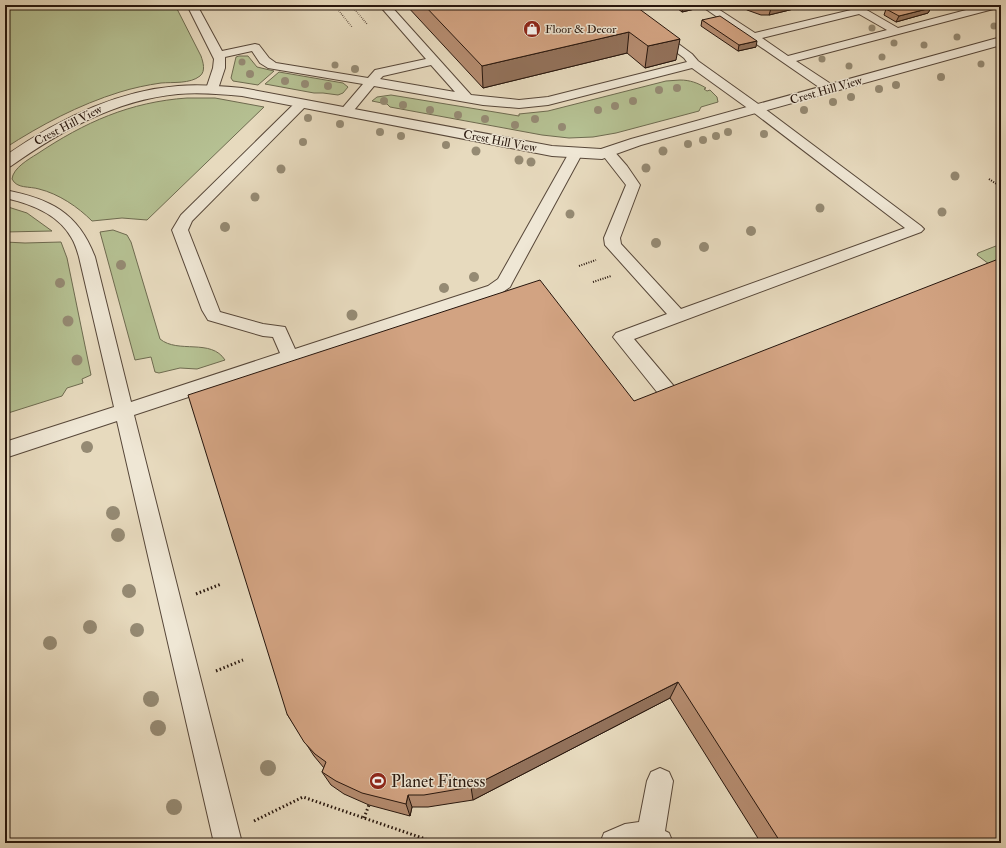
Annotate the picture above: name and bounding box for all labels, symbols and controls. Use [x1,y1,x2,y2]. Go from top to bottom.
shop icon: Floor & Decor [522,19,542,39]
place label: Floor & Decor [545,22,617,37]
street label: Crest Hill View [788,73,865,108]
street label: Crest Hill View [32,102,105,149]
street label: Crest Hill View [462,127,538,156]
sports icon: Planet Fitness [368,771,388,791]
place label: Planet Fitness [391,771,485,792]

